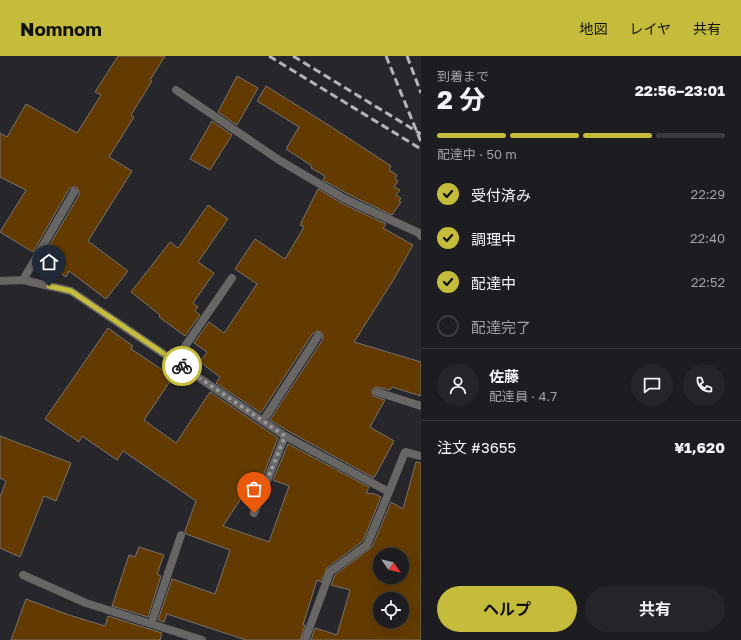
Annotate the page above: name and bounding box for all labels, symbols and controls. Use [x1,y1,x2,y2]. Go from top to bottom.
text: Nomnom [20,17,102,40]
text: 地図 [579,20,607,37]
text: レイヤ [629,20,671,37]
text: 共有 [693,20,721,37]
text: 到着まで [437,68,489,84]
text: 22:56–23:01 [635,81,725,99]
text: 2 分 [437,84,485,115]
text: 配達中 · 50 m [437,146,517,162]
icon: check [437,183,459,205]
text: 受付済み [471,186,531,204]
text: 22:29 [691,186,725,202]
icon: check [437,227,459,249]
text: 調理中 [471,230,516,248]
text: 22:40 [690,230,725,246]
pin [32,245,66,286]
icon: home [38,251,60,273]
icon: check [437,271,459,293]
text: 配達中 [471,274,516,292]
text: 22:52 [691,274,725,290]
text: 配達完了 [471,318,531,336]
courier [162,346,202,386]
icon: bike [171,355,193,377]
button: person [437,364,479,406]
button: chat [631,364,673,406]
button: phone [683,364,725,406]
text: 佐藤 [489,367,519,385]
text: 配達員 · 4.7 [489,388,557,404]
text: 注文 #3655 [437,438,516,456]
text: ¥1,620 [674,438,725,456]
pin [237,472,271,513]
icon: bag [243,478,265,500]
north arrow [373,548,409,584]
map controls [373,548,409,628]
button: ヘルプ [437,586,577,632]
button: 共有 [585,586,725,632]
button: locate [373,592,409,628]

